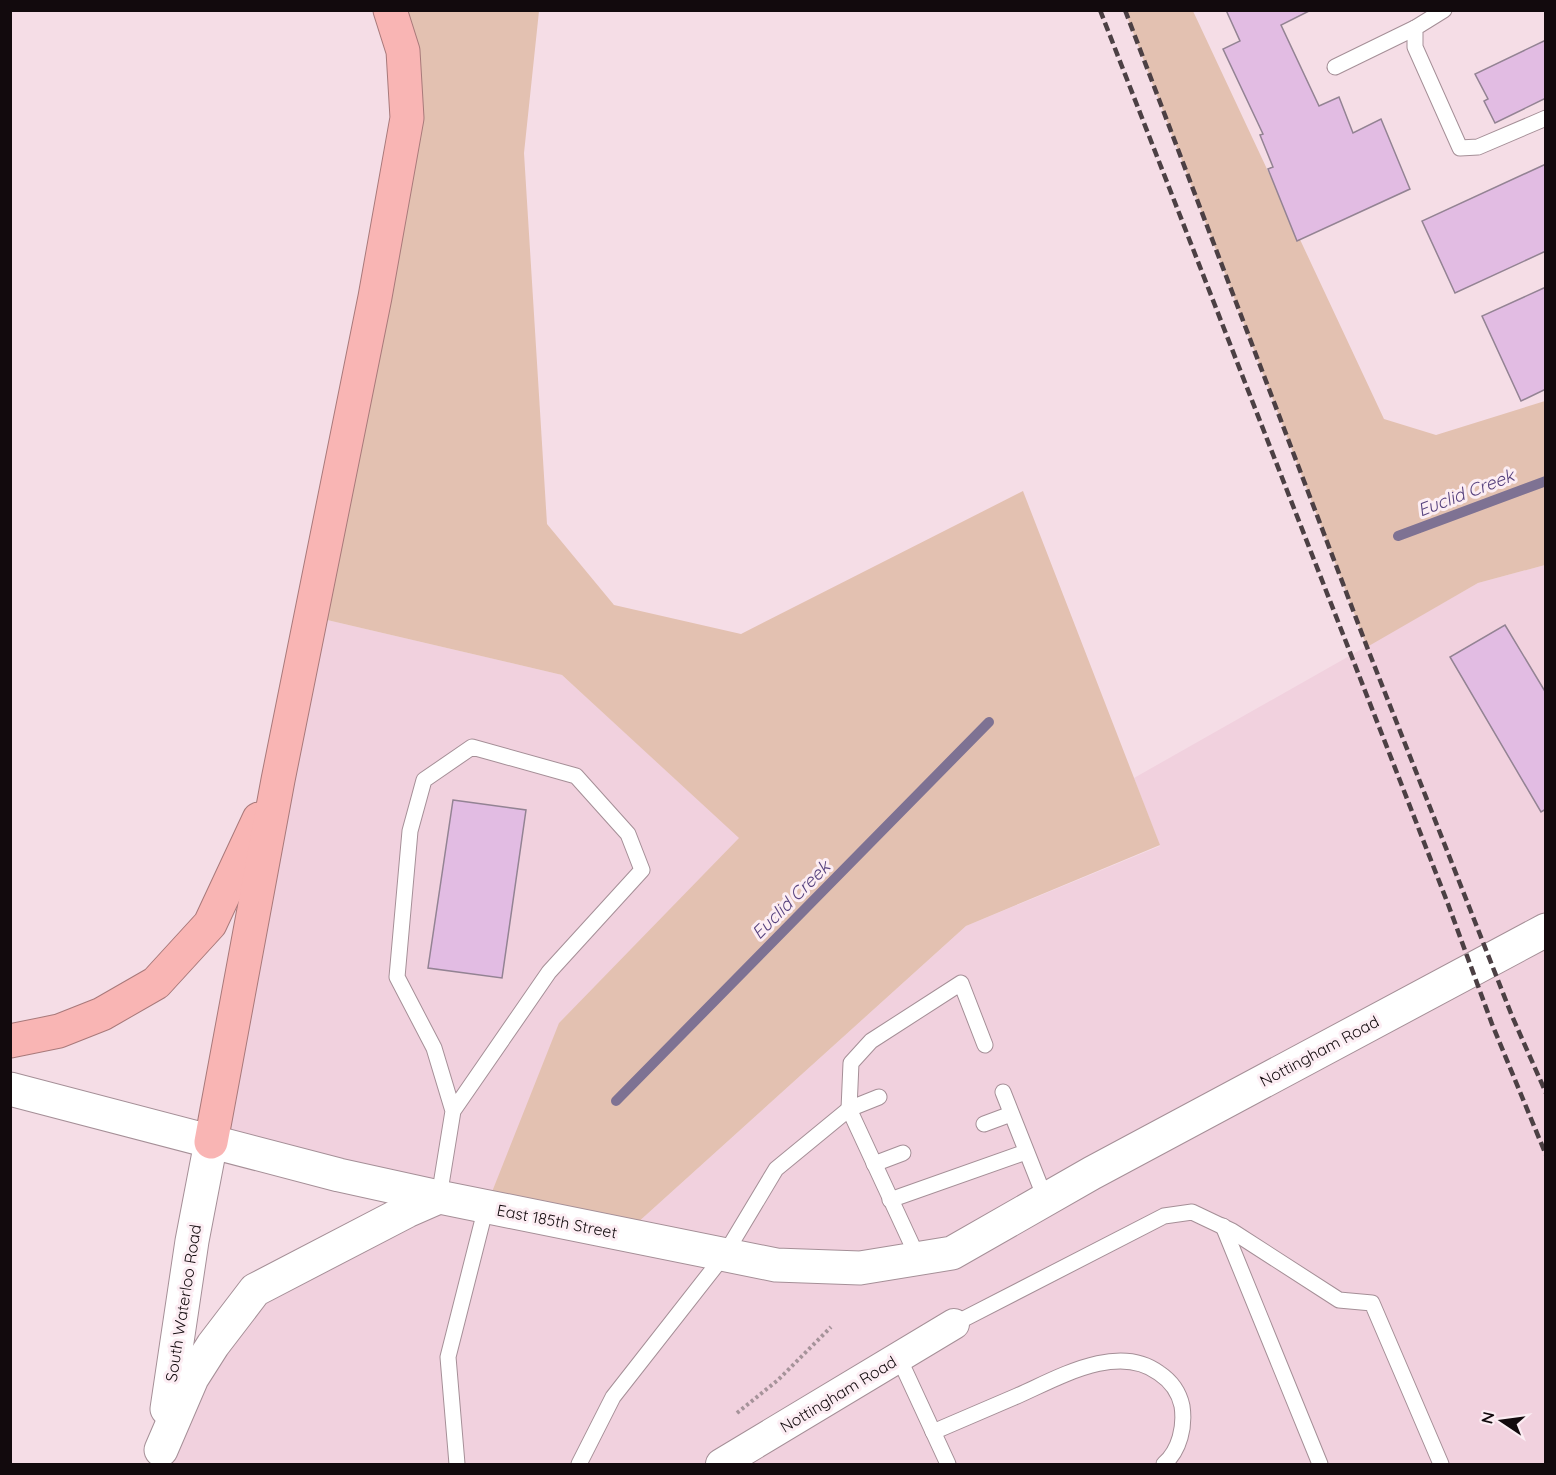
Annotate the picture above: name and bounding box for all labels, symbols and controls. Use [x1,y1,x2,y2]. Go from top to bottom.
water label: Euclid Creek [1414,463,1519,521]
water label: Euclid Creek [747,855,836,944]
street label: Nottingham Road [1256,1011,1382,1091]
street label: East 185th Street [495,1200,619,1242]
street label: South Waterloo Road [161,1223,205,1383]
street label: Nottingham Road [776,1351,900,1437]
north arrow [1472,1391,1532,1451]
text: N [1476,1410,1498,1426]

